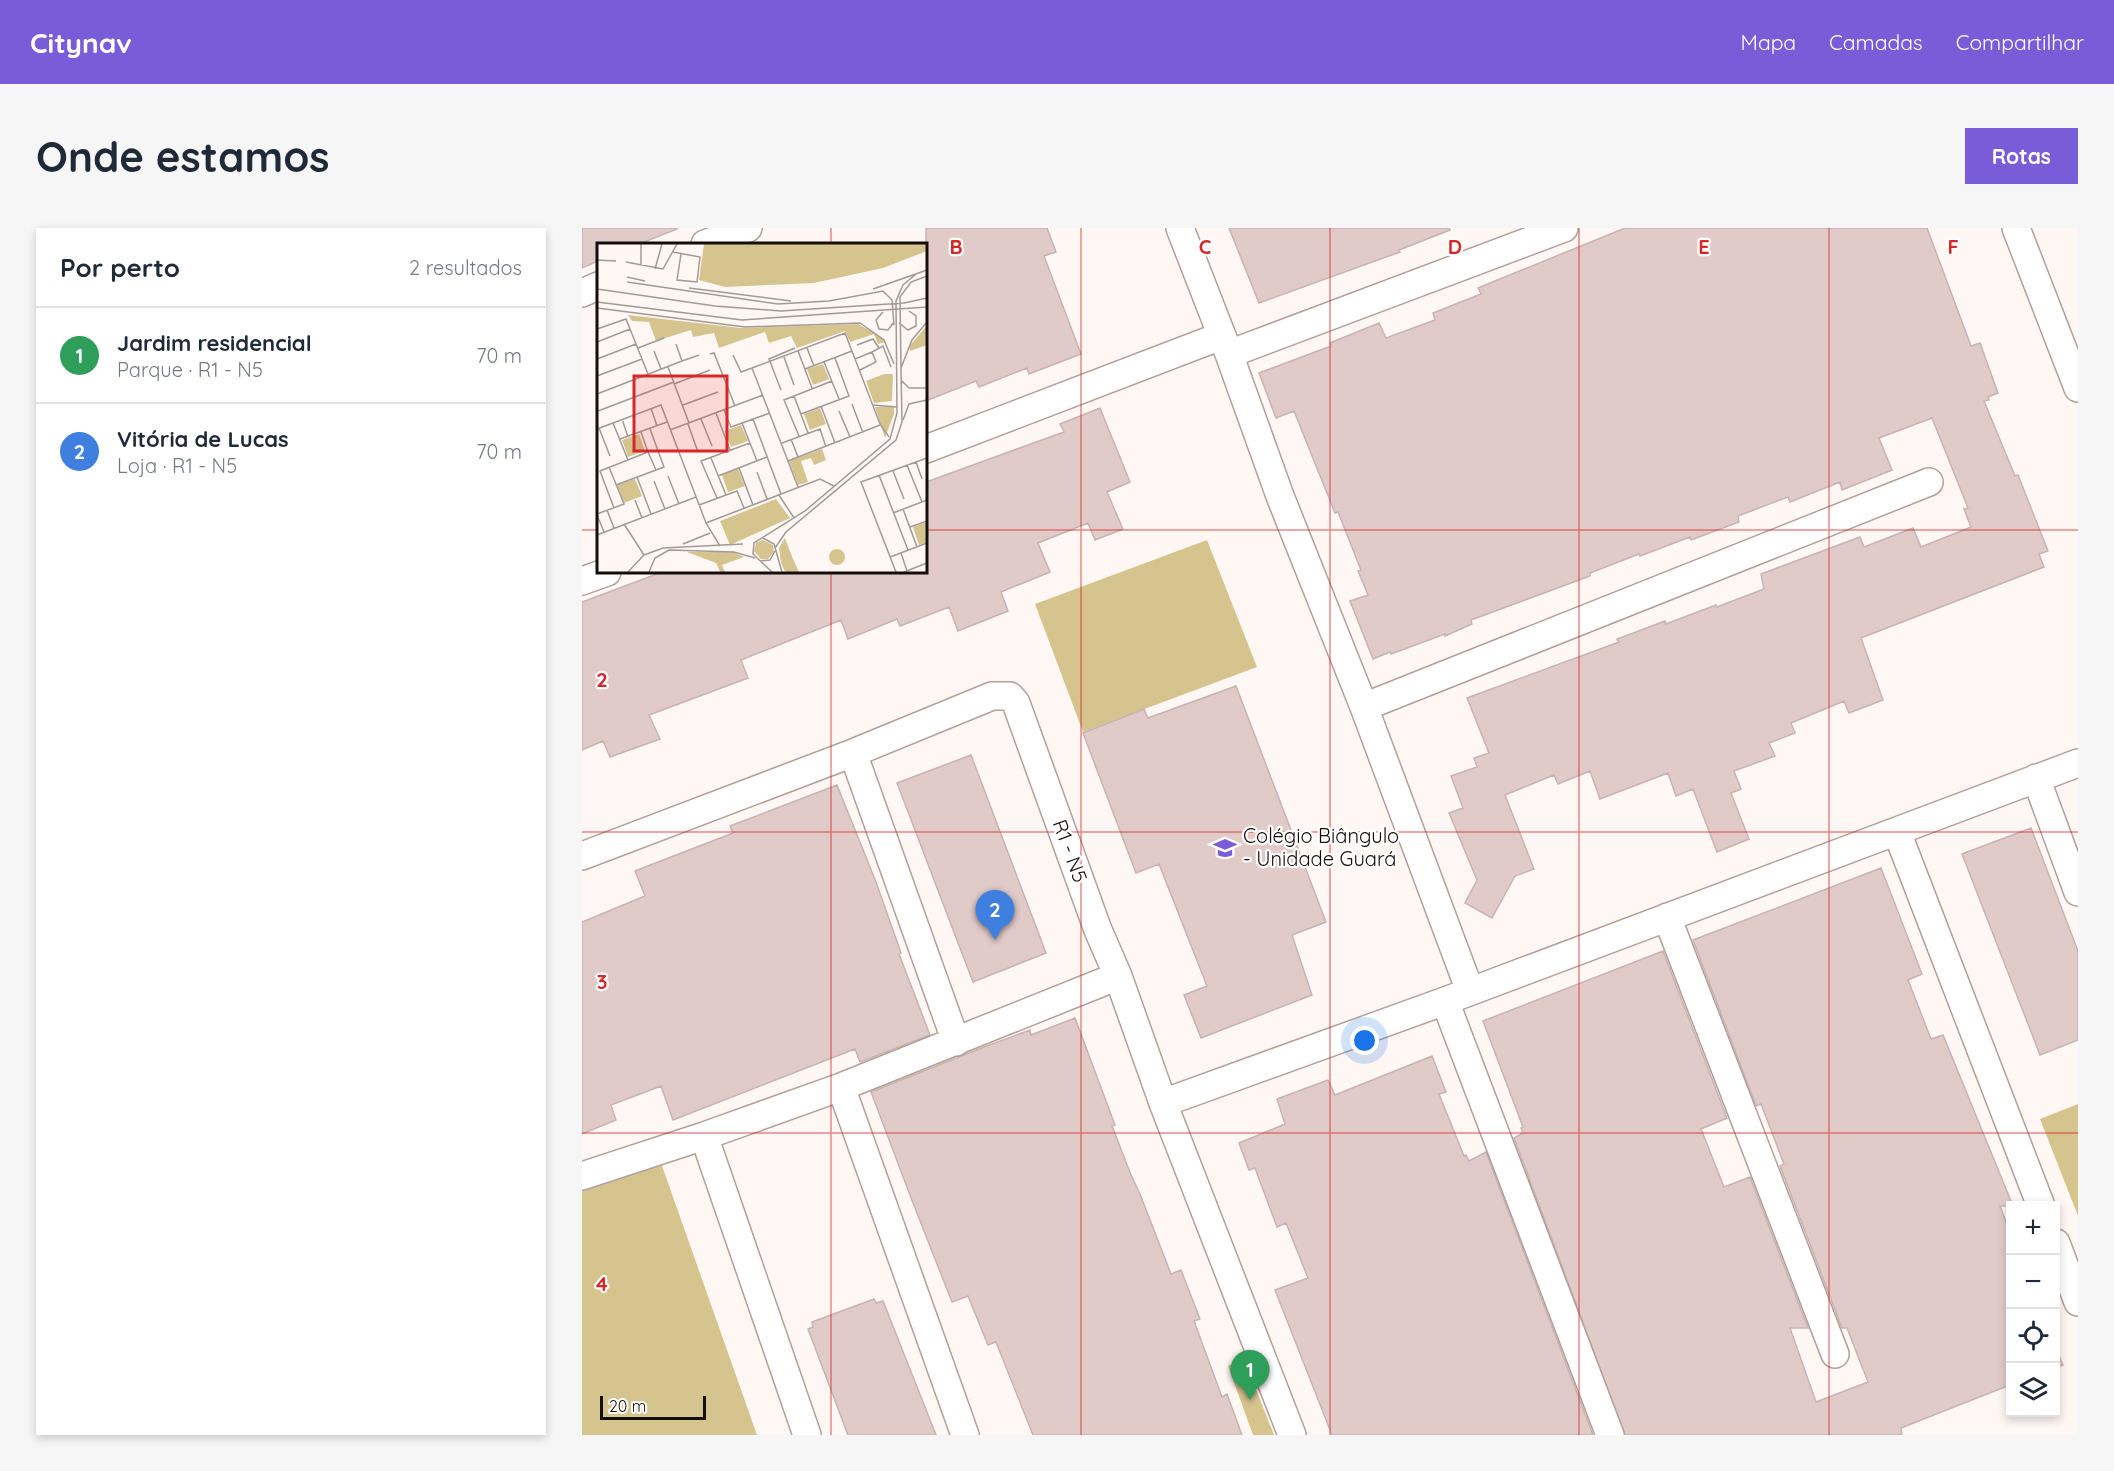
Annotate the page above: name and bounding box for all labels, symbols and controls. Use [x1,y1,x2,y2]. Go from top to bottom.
text: Citynav [30,25,132,60]
text: Mapa [1741,29,1796,55]
text: Camadas [1829,29,1923,55]
text: Compartilhar [1956,29,2084,55]
button: Rotas [1965,128,2078,184]
text: Onde estamos [36,130,330,183]
text: B [949,234,963,259]
text: C [1199,234,1212,259]
text: D [1448,234,1462,259]
text: E [1698,234,1710,259]
text: F [1947,234,1959,259]
inset map [597,243,927,573]
text: Por perto [60,251,180,284]
text: 2 resultados [409,255,522,280]
text: Jardim residencial [117,329,312,357]
text: 1 [76,343,83,368]
text: 70 m [476,343,522,368]
text: Parque · R1 - N5 [117,357,263,382]
text: Vitória de Lucas [117,425,289,453]
text: 2 [74,439,85,464]
text: 70 m [476,439,522,464]
text: Loja · R1 - N5 [117,453,237,478]
text: 2 [596,667,608,692]
street label: R1 - N5 [1048,816,1093,886]
place label: Colégio Biângulo - Unidade Guará [1243,823,1399,871]
school or university icon: Colégio Biângulo - Unidade Guará [1212,835,1238,861]
pin: 2 [976,890,1014,940]
text: 3 [597,969,607,994]
your location [1350,1026,1379,1055]
map controls [2006,1201,2060,1417]
button: + [2006,1201,2060,1255]
button: − [2006,1255,2060,1309]
text: 4 [596,1271,608,1296]
button: locate [2006,1309,2060,1363]
pin: 1 [1230,1350,1270,1400]
button: layers [2006,1363,2060,1417]
scale bar [600,1393,706,1420]
text: 20 m [609,1396,646,1416]

